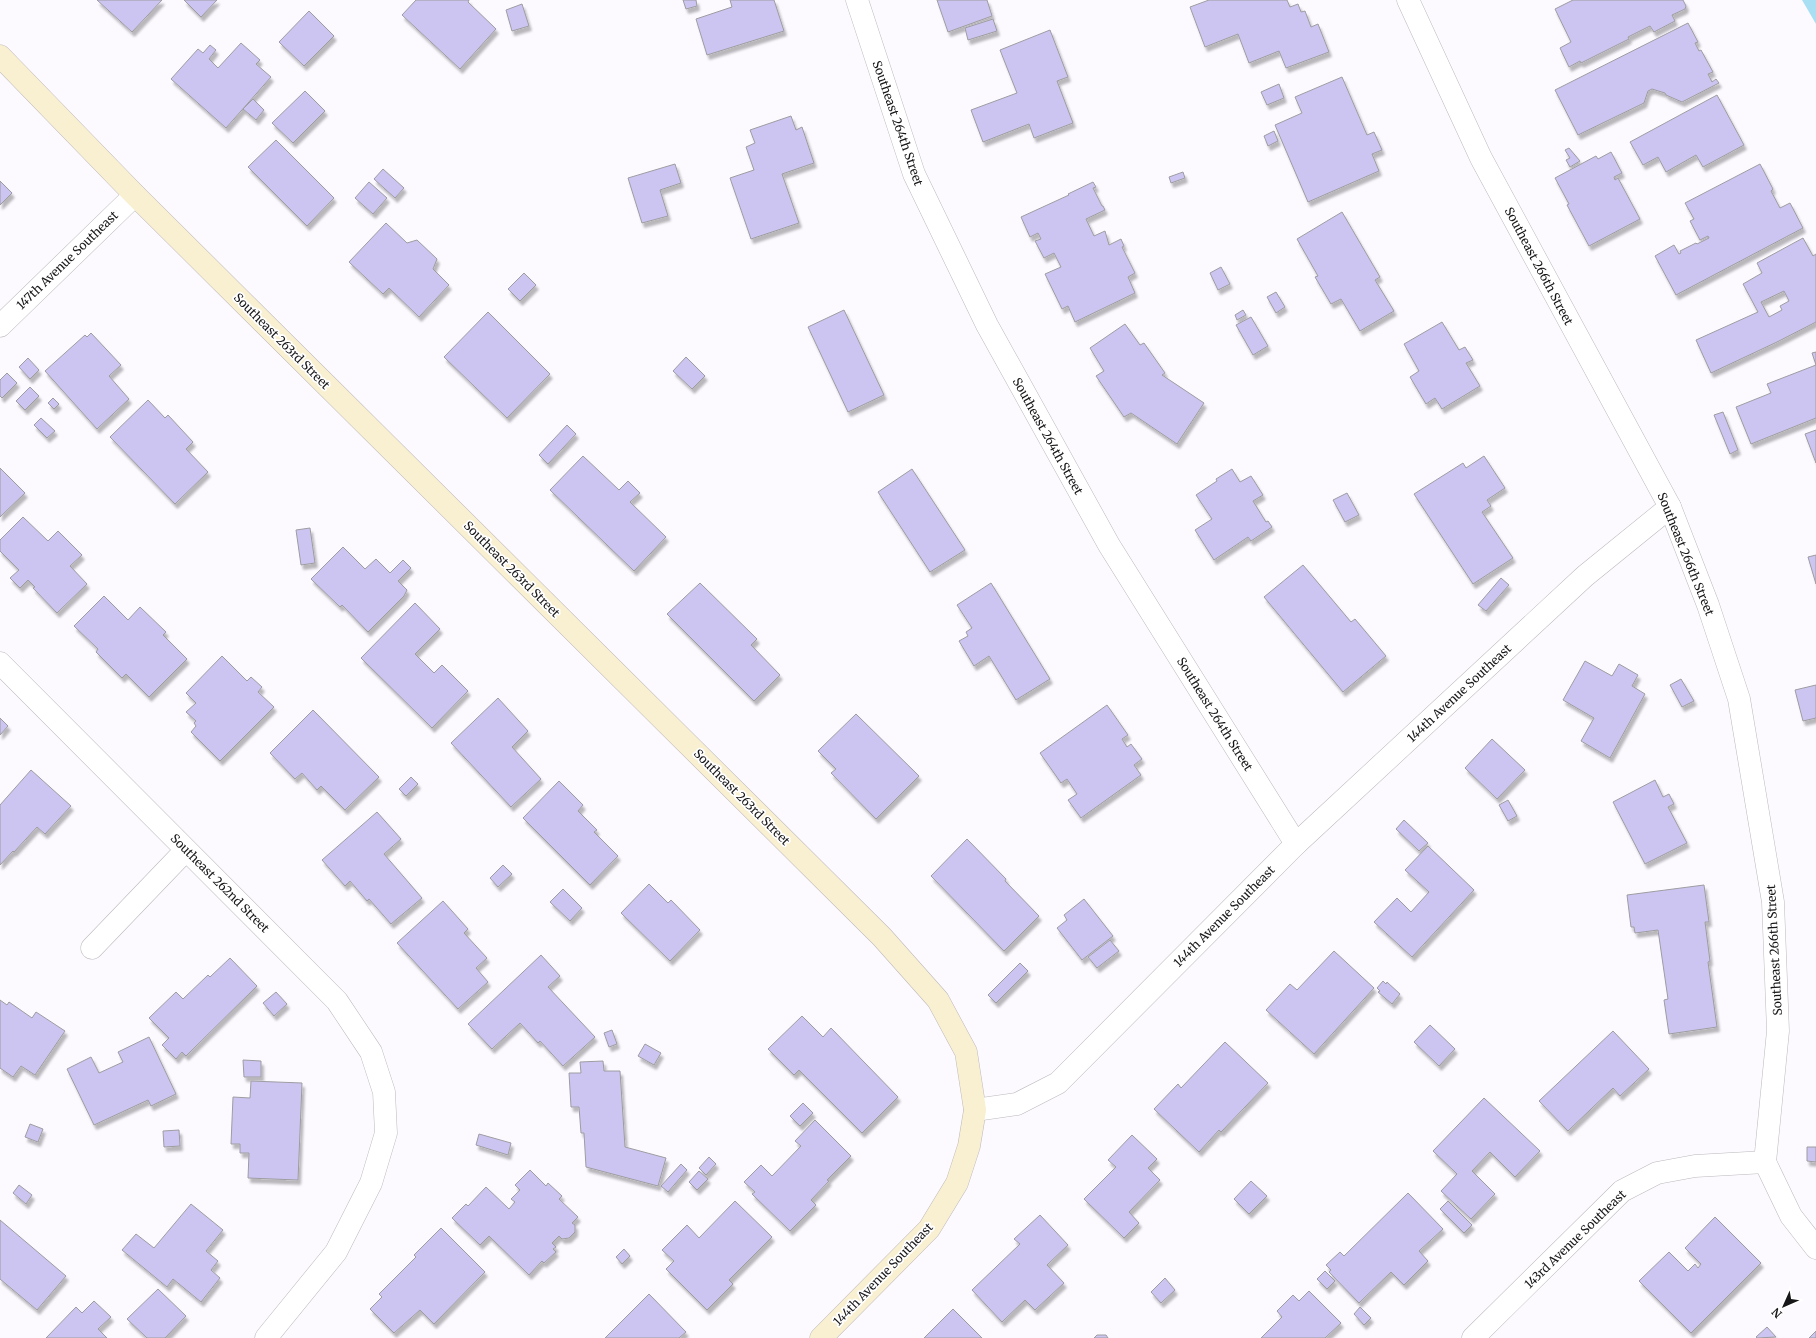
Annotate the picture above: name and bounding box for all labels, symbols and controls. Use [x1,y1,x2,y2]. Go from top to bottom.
street label: Southeast 264th Street [870,58,927,188]
street label: Southeast 266th Street [1502,205,1577,328]
street label: 147th Avenue Southeast [13,207,121,312]
street label: Southeast 263rd Street [231,290,333,392]
street label: Southeast 264th Street [1010,375,1087,497]
street label: Southeast 266th Street [1654,490,1718,618]
street label: Southeast 263rd Street [461,518,563,620]
street label: 144th Avenue Southeast [1404,641,1514,745]
street label: Southeast 264th Street [1174,654,1256,774]
street label: Southeast 263rd Street [691,746,793,848]
street label: Southeast 262nd Street [168,831,273,936]
street label: 144th Avenue Southeast [1170,862,1278,970]
street label: Southeast 266th Street [1763,884,1785,1016]
street label: 143rd Avenue Southeast [1521,1186,1629,1291]
street label: 144th Avenue Southeast [830,1219,936,1329]
north arrow [1764,1286,1804,1326]
text: N [1769,1305,1785,1321]

